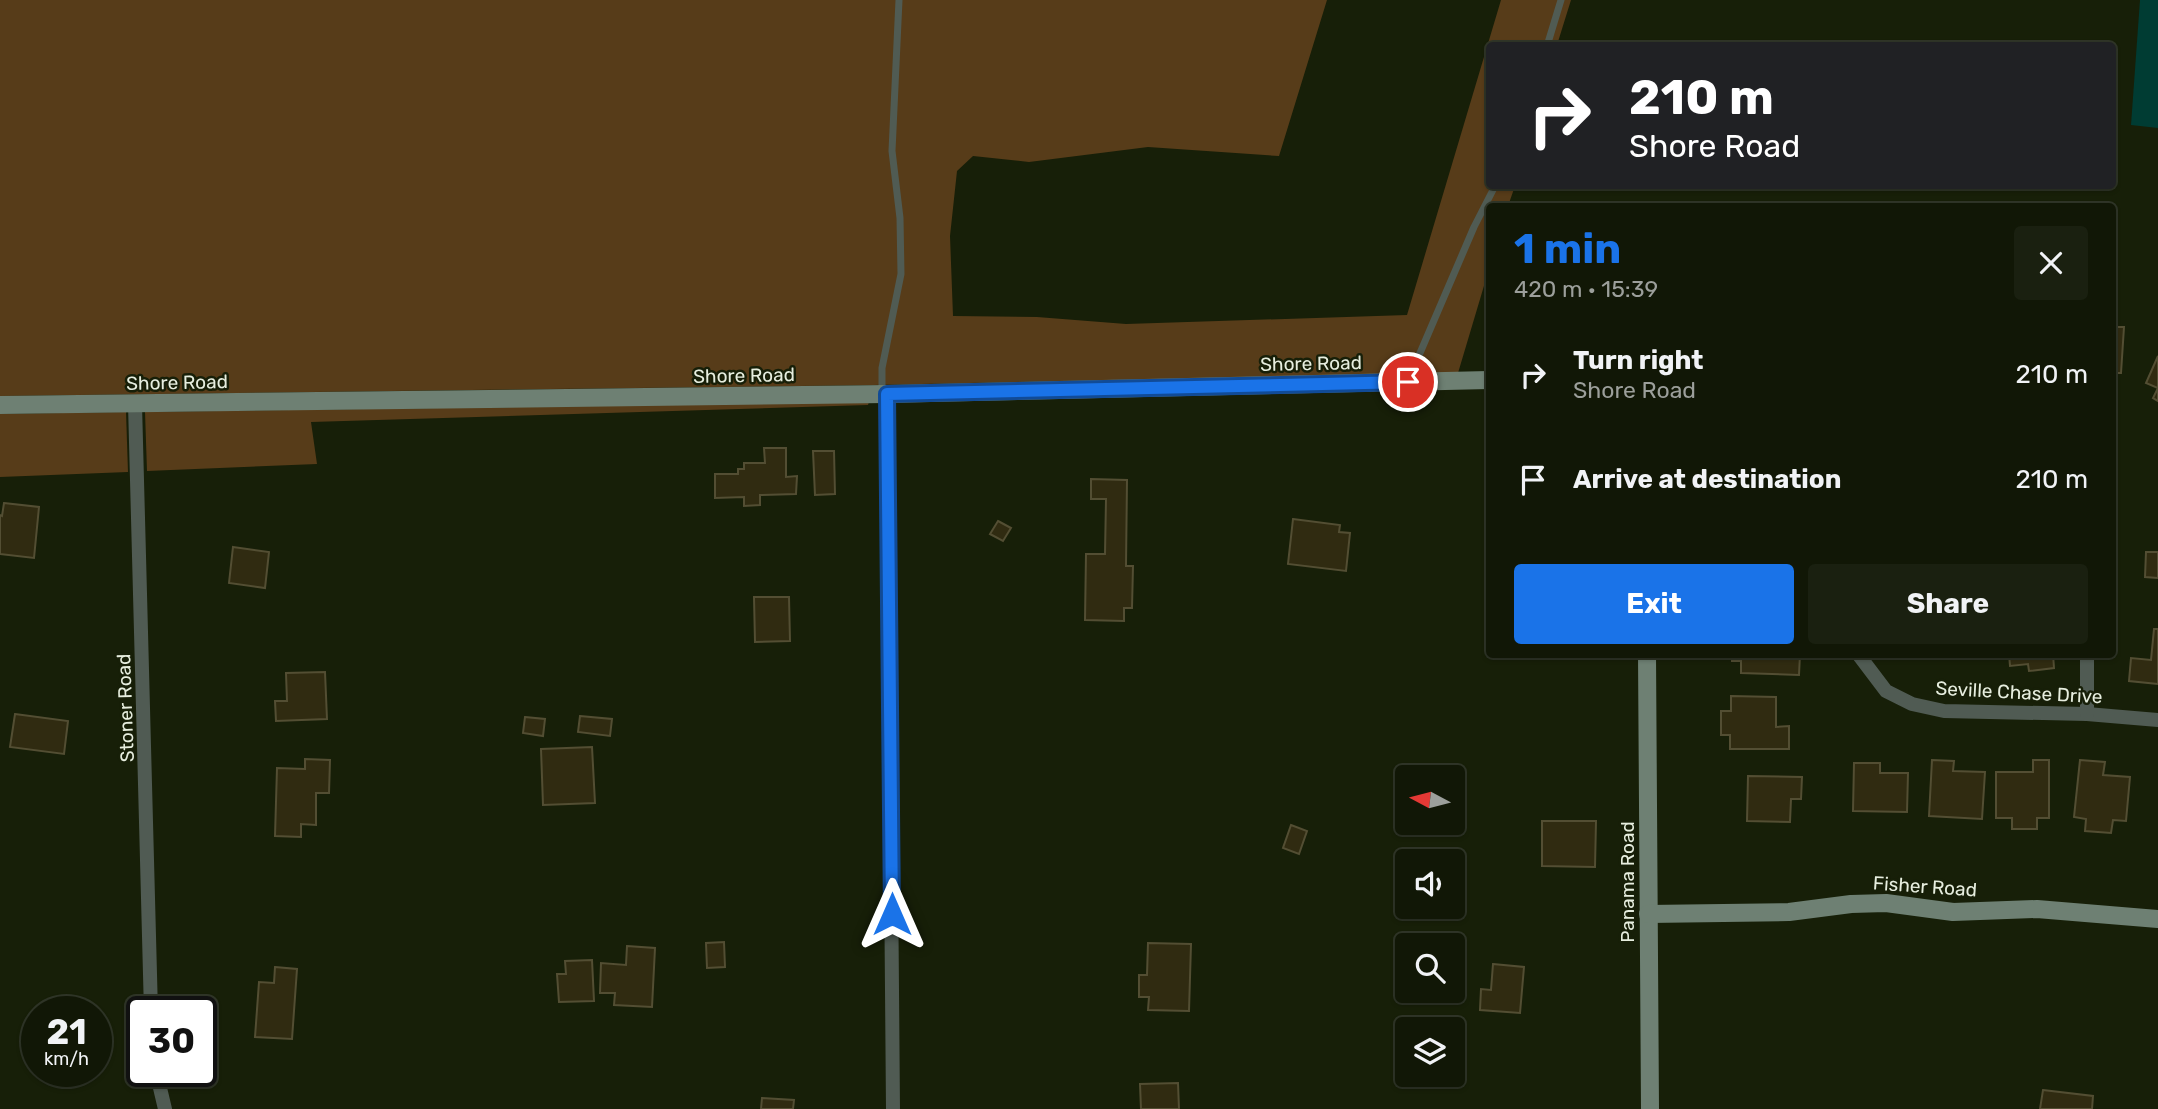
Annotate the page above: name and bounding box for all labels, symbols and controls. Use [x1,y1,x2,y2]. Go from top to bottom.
text: 210 m [1629,68,1774,126]
icon: right [1514,70,1605,161]
text: Shore Road [1629,127,1800,165]
text: 1 min [1514,224,1621,274]
button: close [2014,226,2088,300]
text: 420 m · 15:39 [1514,275,1658,303]
text: Turn right [1573,345,1703,376]
street label: Shore Road [1260,351,1362,376]
pin [1378,352,1438,412]
icon: right [1514,356,1552,394]
text: 210 m [2016,359,2088,390]
street label: Shore Road [693,363,795,388]
icon: arrive [1389,363,1427,401]
street label: Shore Road [126,370,228,395]
text: Shore Road [1573,376,1696,404]
icon: arrive [1514,461,1552,499]
text: Arrive at destination [1573,464,1841,495]
text: 210 m [2016,464,2088,495]
button: Exit [1514,564,1794,644]
button: Share [1808,564,2088,644]
street label: Stoner Road [112,653,139,763]
street label: Seville Chase Drive [1935,677,2103,708]
north arrow [1395,765,1465,835]
map controls [1395,765,1465,1087]
street label: Panama Road [1616,821,1639,943]
button: sound [1395,849,1465,919]
street label: Fisher Road [1872,871,1978,902]
position arrow [855,877,929,951]
button: search [1395,933,1465,1003]
speed limit sign: 30 [126,996,217,1087]
text: 21 [46,1011,87,1053]
button: layers [1395,1017,1465,1087]
text: km/h [44,1048,89,1070]

